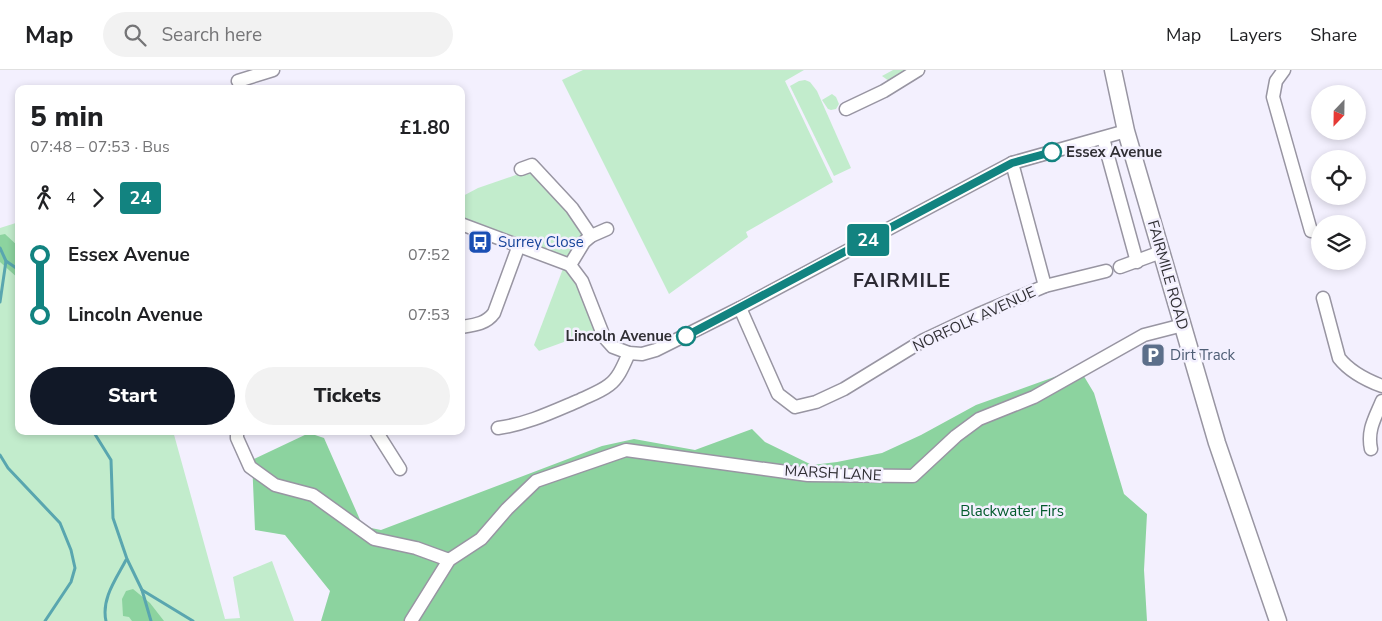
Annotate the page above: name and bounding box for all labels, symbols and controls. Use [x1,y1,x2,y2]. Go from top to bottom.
search box [103,12,453,57]
text: Map [25,19,73,51]
icon: search [121,21,149,49]
text: Search here [161,22,262,48]
text: Map [1166,23,1201,47]
text: Layers [1229,23,1282,47]
text: Share [1310,23,1357,47]
north arrow [1311,85,1366,140]
map controls [1311,85,1366,270]
text: 5 min [30,98,104,136]
text: £1.80 [400,115,450,141]
text: 07:48 – 07:53 · Bus [30,136,170,158]
marker: Essex Avenue [1042,142,1062,162]
place label: Essex Avenue [1066,142,1162,162]
button: locate [1311,150,1366,205]
icon: walk [30,184,58,212]
icon: forward [84,184,112,212]
text: 24 [130,186,151,210]
text: 4 [66,187,76,209]
button: layers [1311,215,1366,270]
street label: FAIRMILE ROAD [1143,218,1193,332]
line badge: 24 [846,224,890,256]
text: 24 [857,228,879,252]
bus stop icon: Surrey Close [467,229,493,255]
place label: Surrey Close [498,232,584,252]
text: Essex Avenue [68,242,190,268]
text: 07:52 [408,244,450,266]
district label: FAIRMILE [853,267,951,294]
street label: NORFOLK AVENUE [909,282,1039,356]
text: Lincoln Avenue [68,302,203,328]
text: 07:53 [408,304,450,326]
place label: Lincoln Avenue [566,326,672,346]
marker: Lincoln Avenue [676,326,696,346]
parking icon: Dirt Track [1140,342,1166,368]
place label: Dirt Track [1170,345,1236,365]
button: Start [30,367,235,425]
button: Tickets [245,367,450,425]
street label: MARSH LANE [784,460,882,486]
park label: Blackwater Firs [960,501,1064,521]

